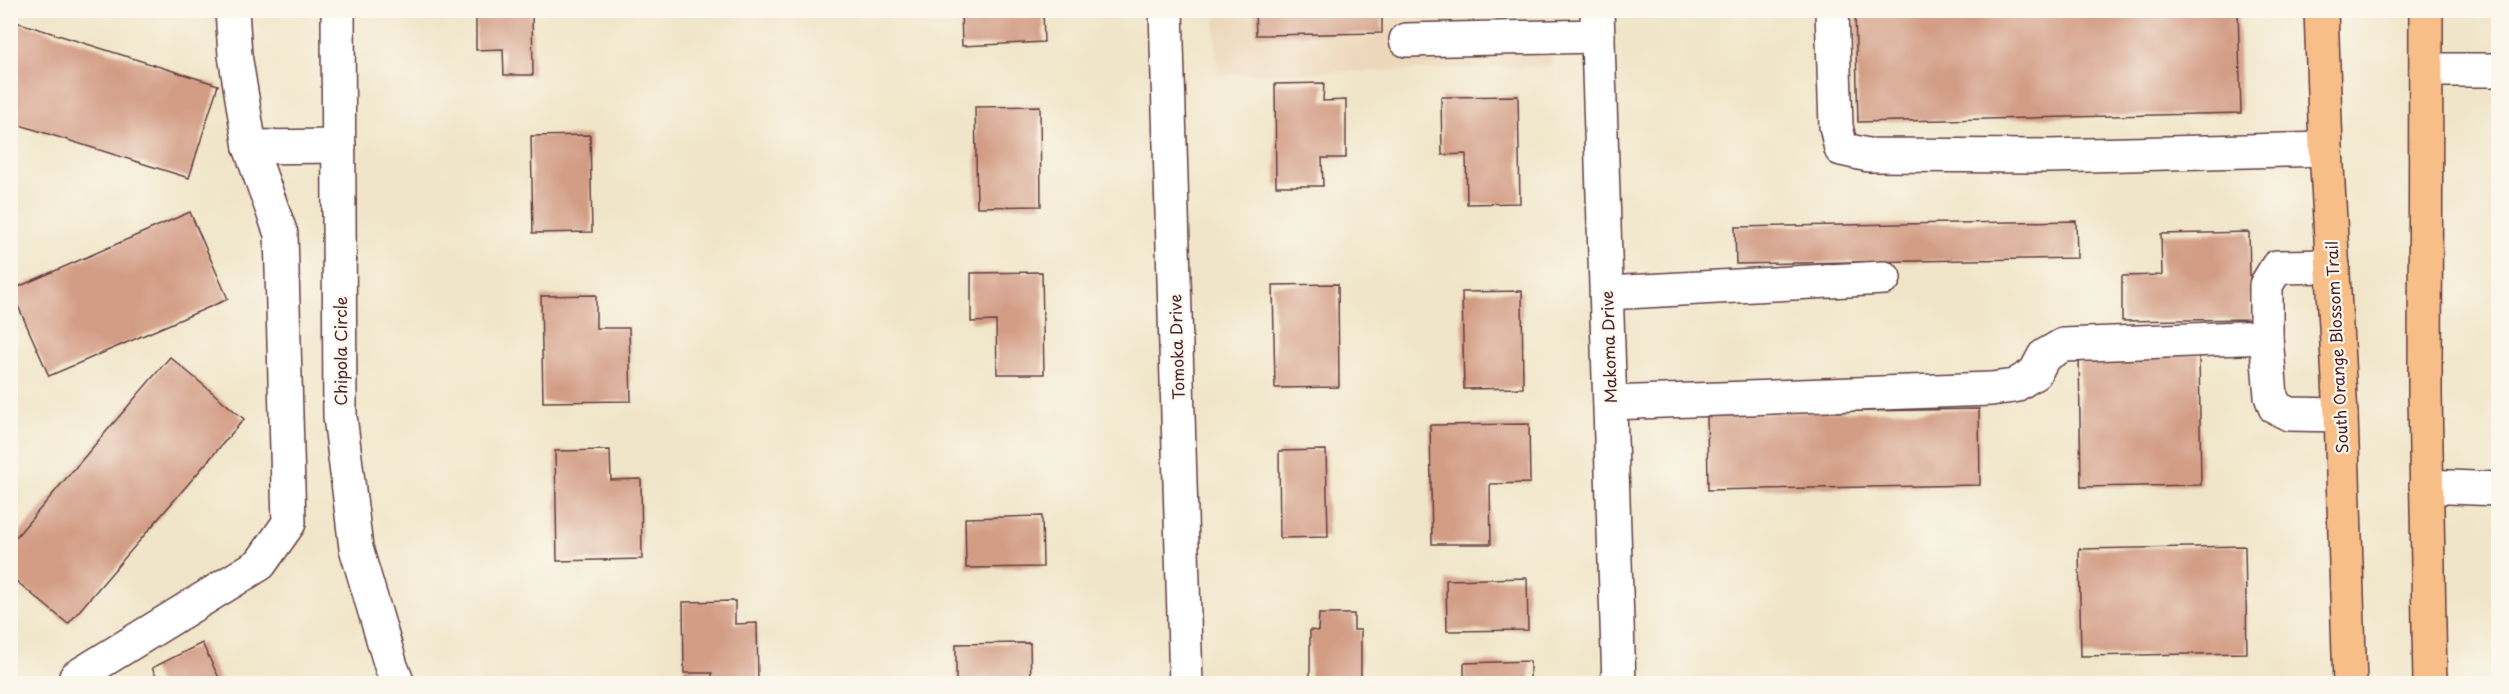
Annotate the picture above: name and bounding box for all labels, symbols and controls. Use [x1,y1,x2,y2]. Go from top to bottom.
street label: South Orange Blossom Trail [2318,240,2354,454]
street label: Makoma Drive [1594,290,1622,404]
street label: Tomoka Drive [1162,294,1190,400]
street label: Chipola Circle [328,296,352,406]

